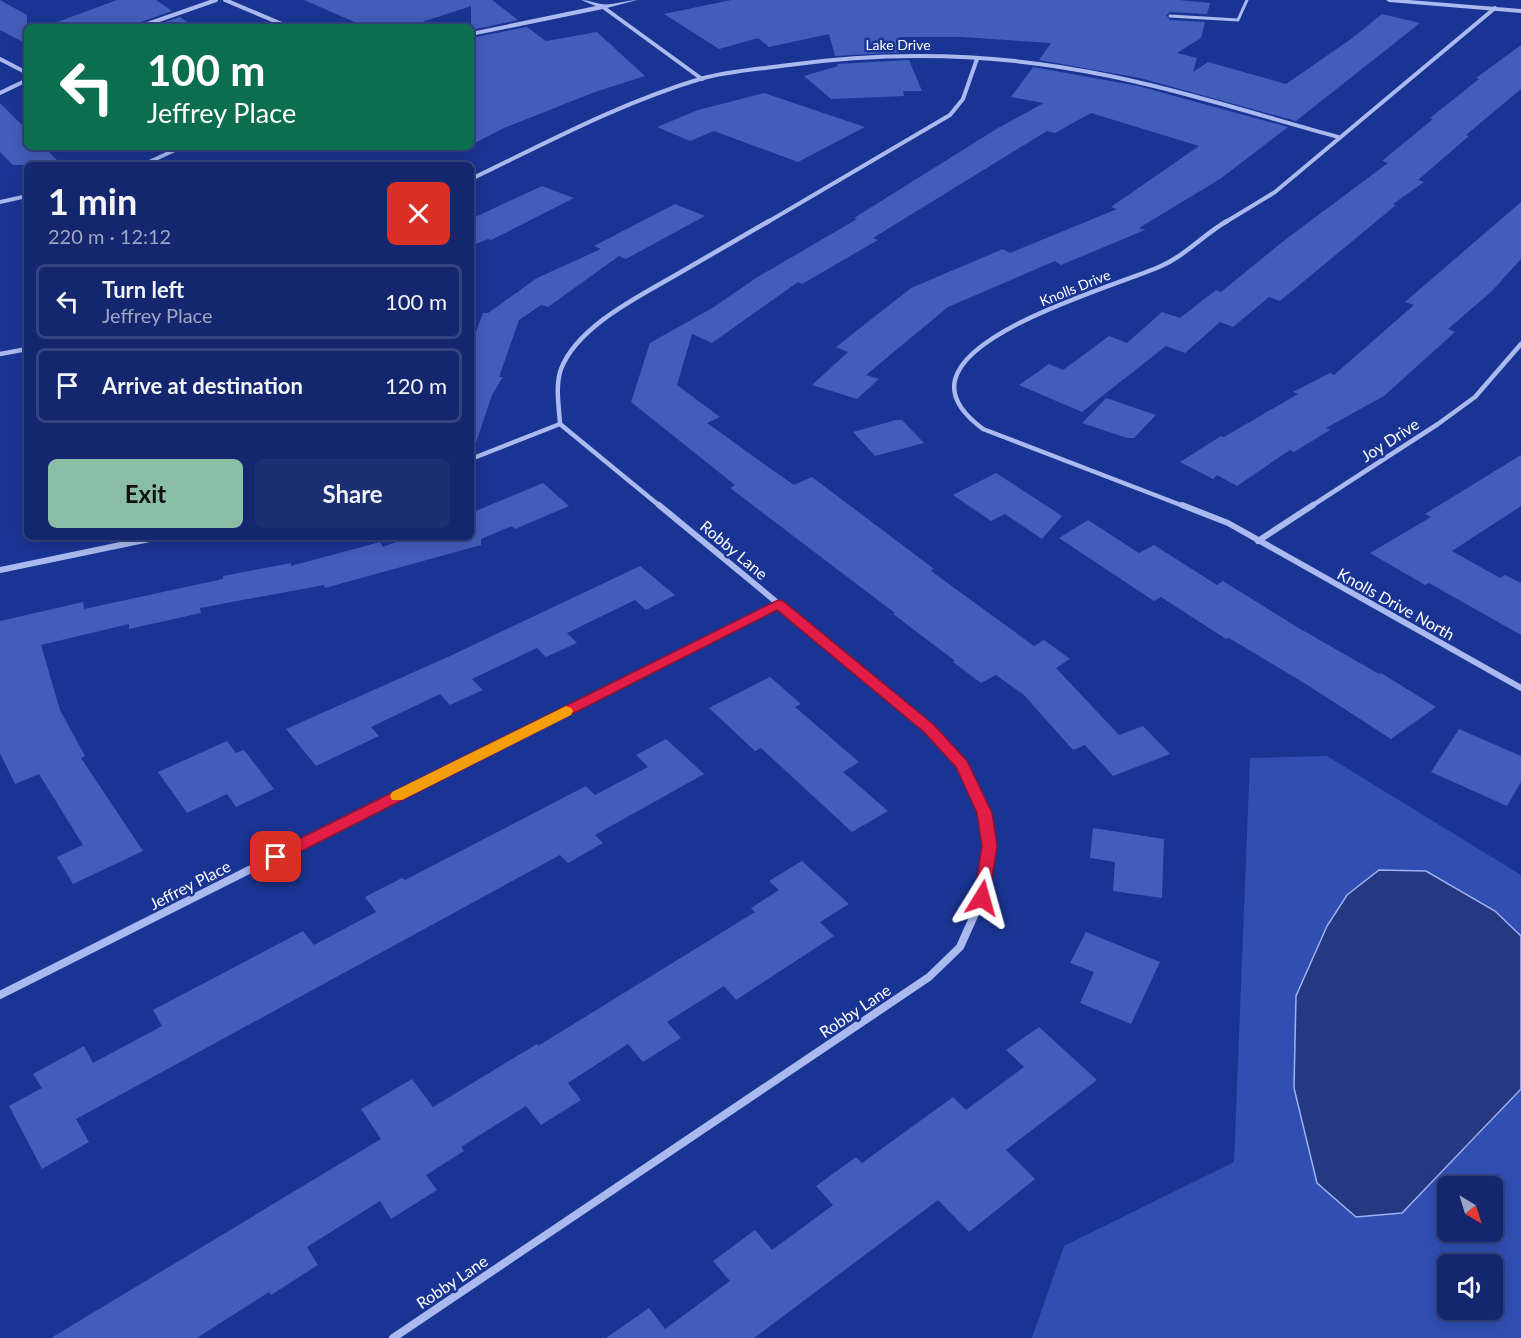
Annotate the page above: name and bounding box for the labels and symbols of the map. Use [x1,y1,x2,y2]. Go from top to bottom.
street label: Lake Drive [865,36,931,53]
street label: Knolls Drive [1037,266,1113,309]
street label: Joy Drive [1357,414,1422,465]
street label: Robby Lane [697,516,772,583]
street label: Knolls Drive North [1334,564,1458,644]
pin [250,831,301,882]
street label: Jeffrey Place [146,856,233,913]
position arrow [950,866,1014,930]
street label: Robby Lane [816,980,894,1041]
north arrow [1437,1176,1503,1242]
street label: Robby Lane [413,1251,491,1312]

